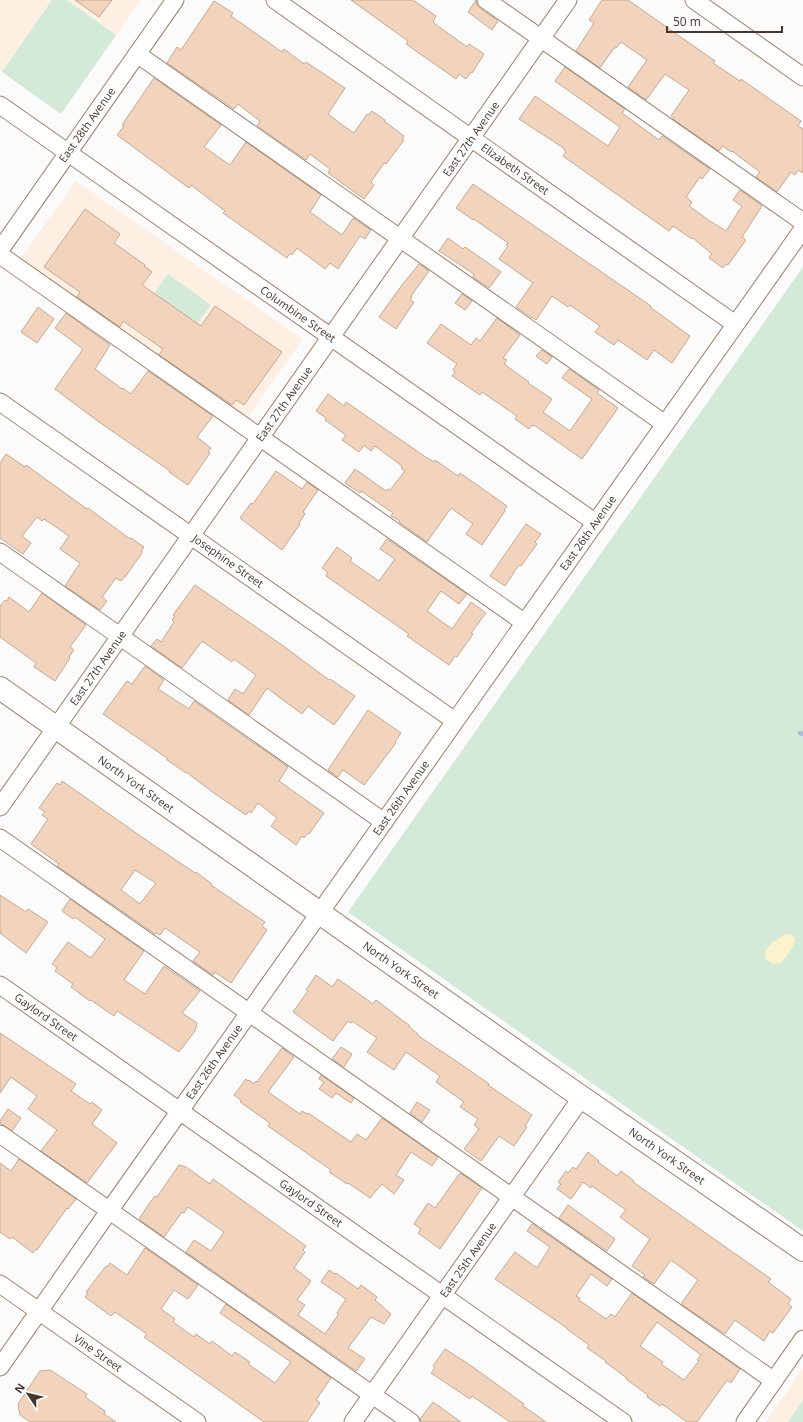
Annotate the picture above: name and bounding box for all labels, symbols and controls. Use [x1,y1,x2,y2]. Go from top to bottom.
scale bar [667,8,782,34]
text: 50 m [673,13,701,30]
street label: East 28th Avenue [55,84,118,165]
street label: East 27th Avenue [439,98,502,179]
street label: Elizabeth Street [478,139,552,198]
street label: Columbine Street [257,282,339,345]
street label: East 27th Avenue [252,363,315,444]
street label: East 26th Avenue [556,492,619,573]
street label: Josephine Street [189,530,267,591]
street label: East 27th Avenue [66,627,129,708]
street label: North York Street [95,752,177,815]
street label: East 26th Avenue [369,757,432,838]
street label: North York Street [360,938,442,1001]
street label: Gaylord Street [12,989,81,1044]
street label: East 26th Avenue [182,1021,245,1102]
street label: North York Street [626,1124,708,1187]
street label: Gaylord Street [277,1175,346,1230]
street label: East 25th Avenue [436,1219,499,1300]
street label: Vine Street [71,1330,126,1375]
north arrow [8,1374,48,1414]
text: N [11,1380,28,1396]

